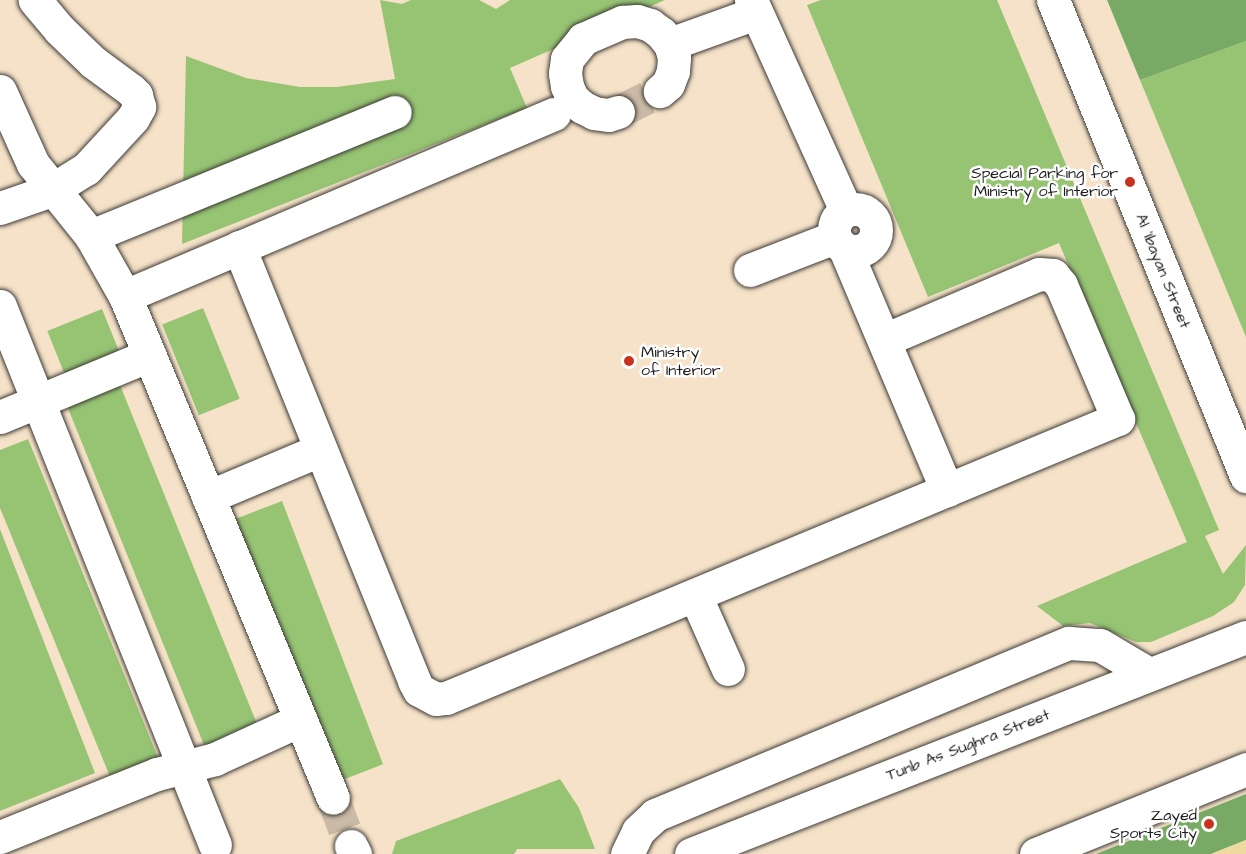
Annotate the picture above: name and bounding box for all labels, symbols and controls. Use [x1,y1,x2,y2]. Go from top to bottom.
place label: Special Parking for Ministry of Interior [971,163,1118,201]
marker: Special Parking for Ministry of Interior [1123,175,1137,189]
street label: Al 'Ibayan Street [1131,211,1195,331]
place label: Ministry of Interior [641,342,721,380]
marker: Ministry of Interior [622,354,636,368]
street label: Tunb As Sughra Street [884,705,1052,785]
place label: Zayed Sports City [1110,805,1197,843]
marker: Zayed Sports City [1202,817,1216,831]

